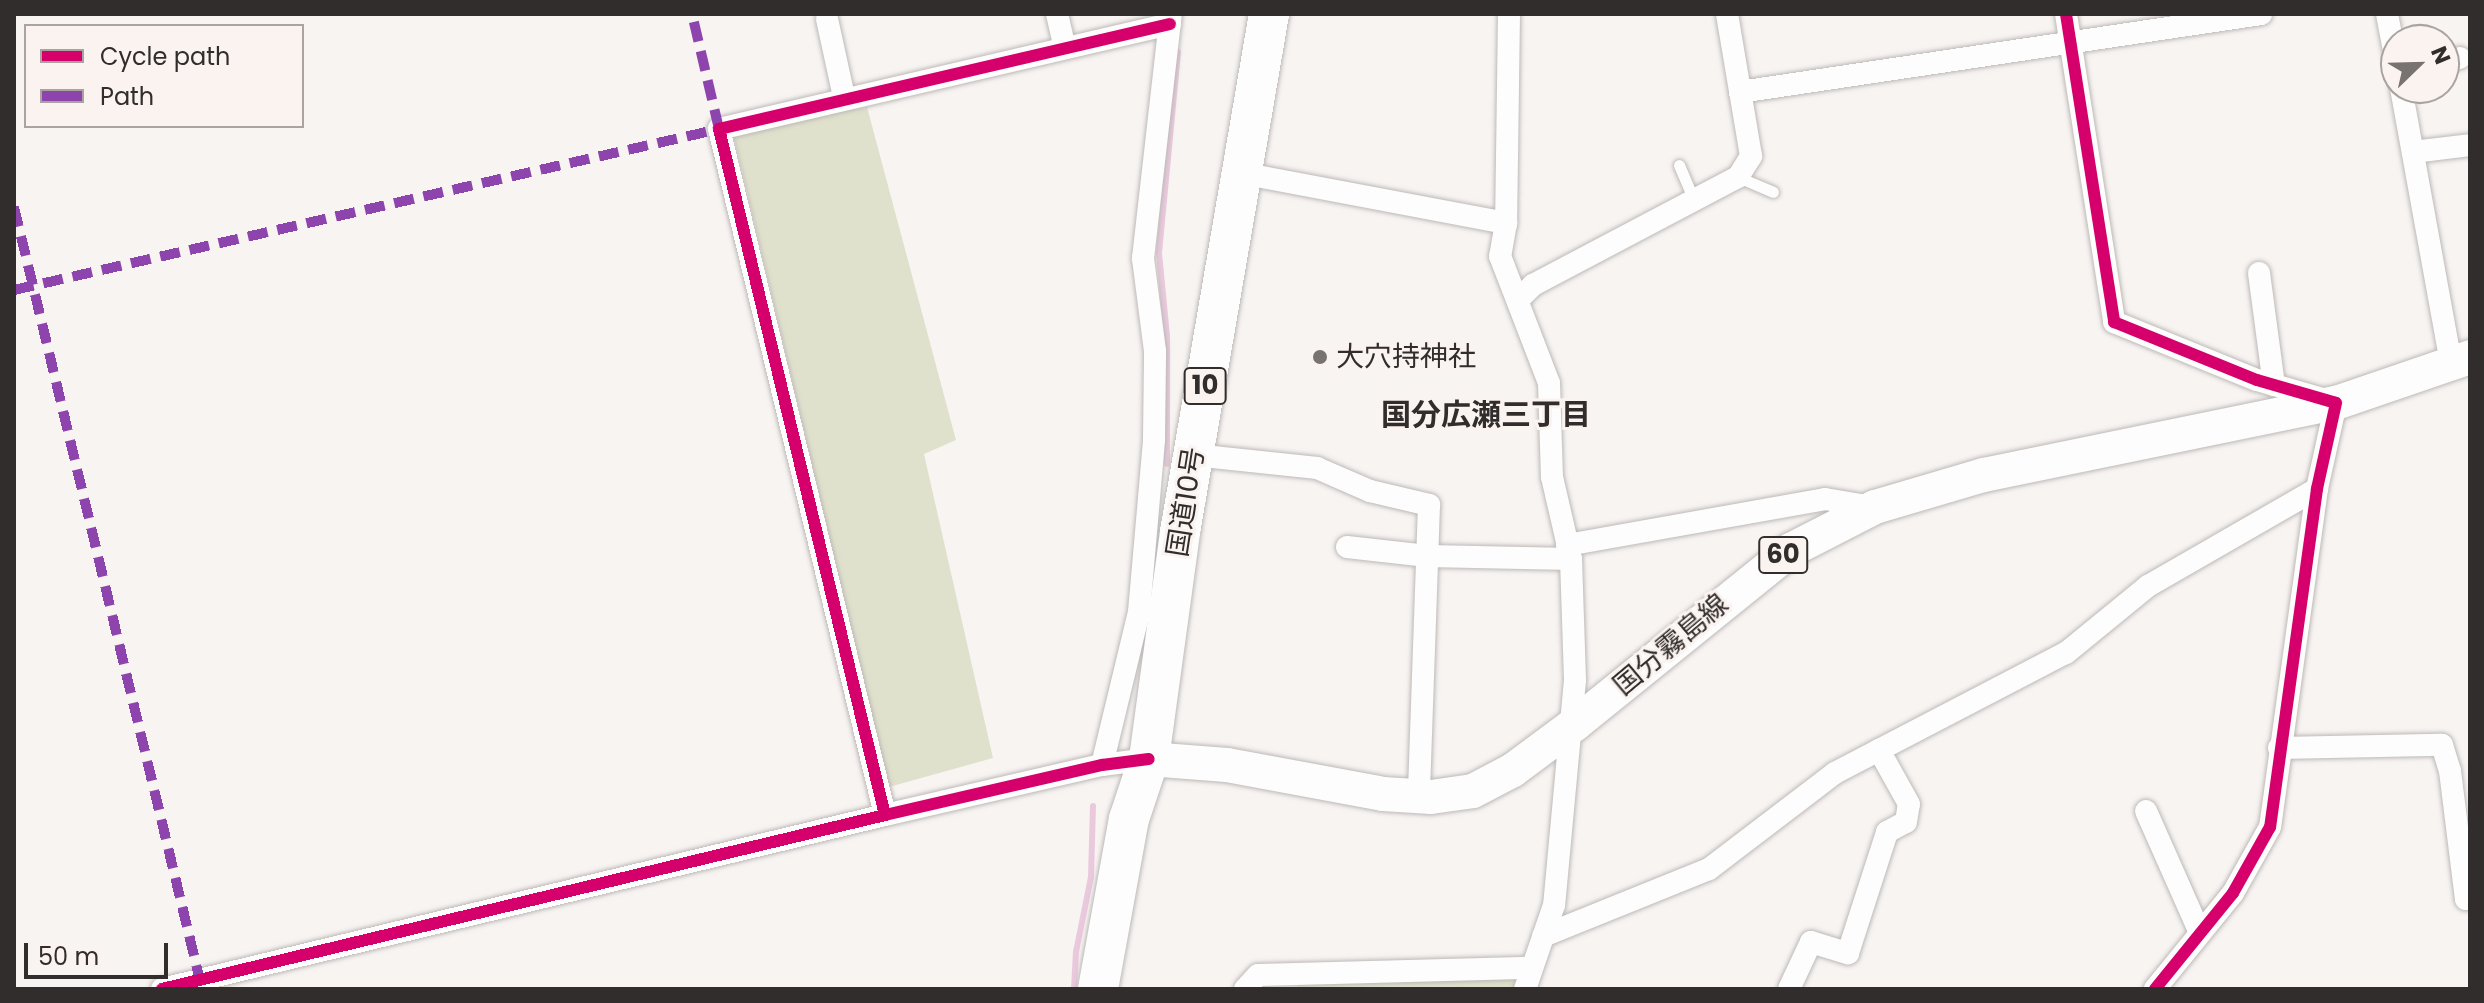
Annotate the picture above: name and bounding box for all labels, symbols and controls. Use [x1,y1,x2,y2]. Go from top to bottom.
legend [24,24,304,128]
north arrow [2380,24,2460,104]
text: Cycle path [100,40,230,73]
text: N [2423,42,2458,69]
text: Path [100,80,154,113]
place label: 大穴持神社 [1336,340,1476,374]
marker: 大穴持神社 [1311,348,1329,366]
road number: 10 [1183,364,1227,408]
district label: 国分広瀬三丁目 [1381,397,1591,433]
street label: 国道10号 [1161,445,1211,559]
road number: 60 [1757,533,1809,577]
street label: 国分霧島線 [1607,587,1735,703]
scale bar [28,927,172,977]
text: 50 m [38,940,99,973]

